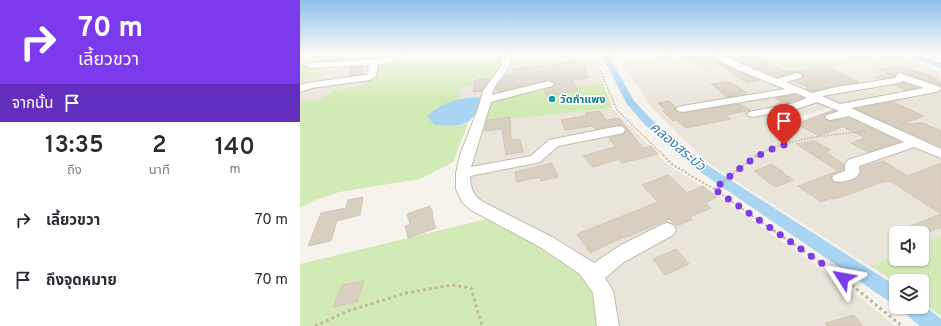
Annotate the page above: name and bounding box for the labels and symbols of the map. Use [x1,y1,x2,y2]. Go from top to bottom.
place label: วัดกำแพง [560,93,605,107]
marker: วัดกำแพง [547,94,557,104]
pin [767,104,801,145]
water label: คลองสระบัว [646,119,709,176]
position arrow [822,257,864,299]

